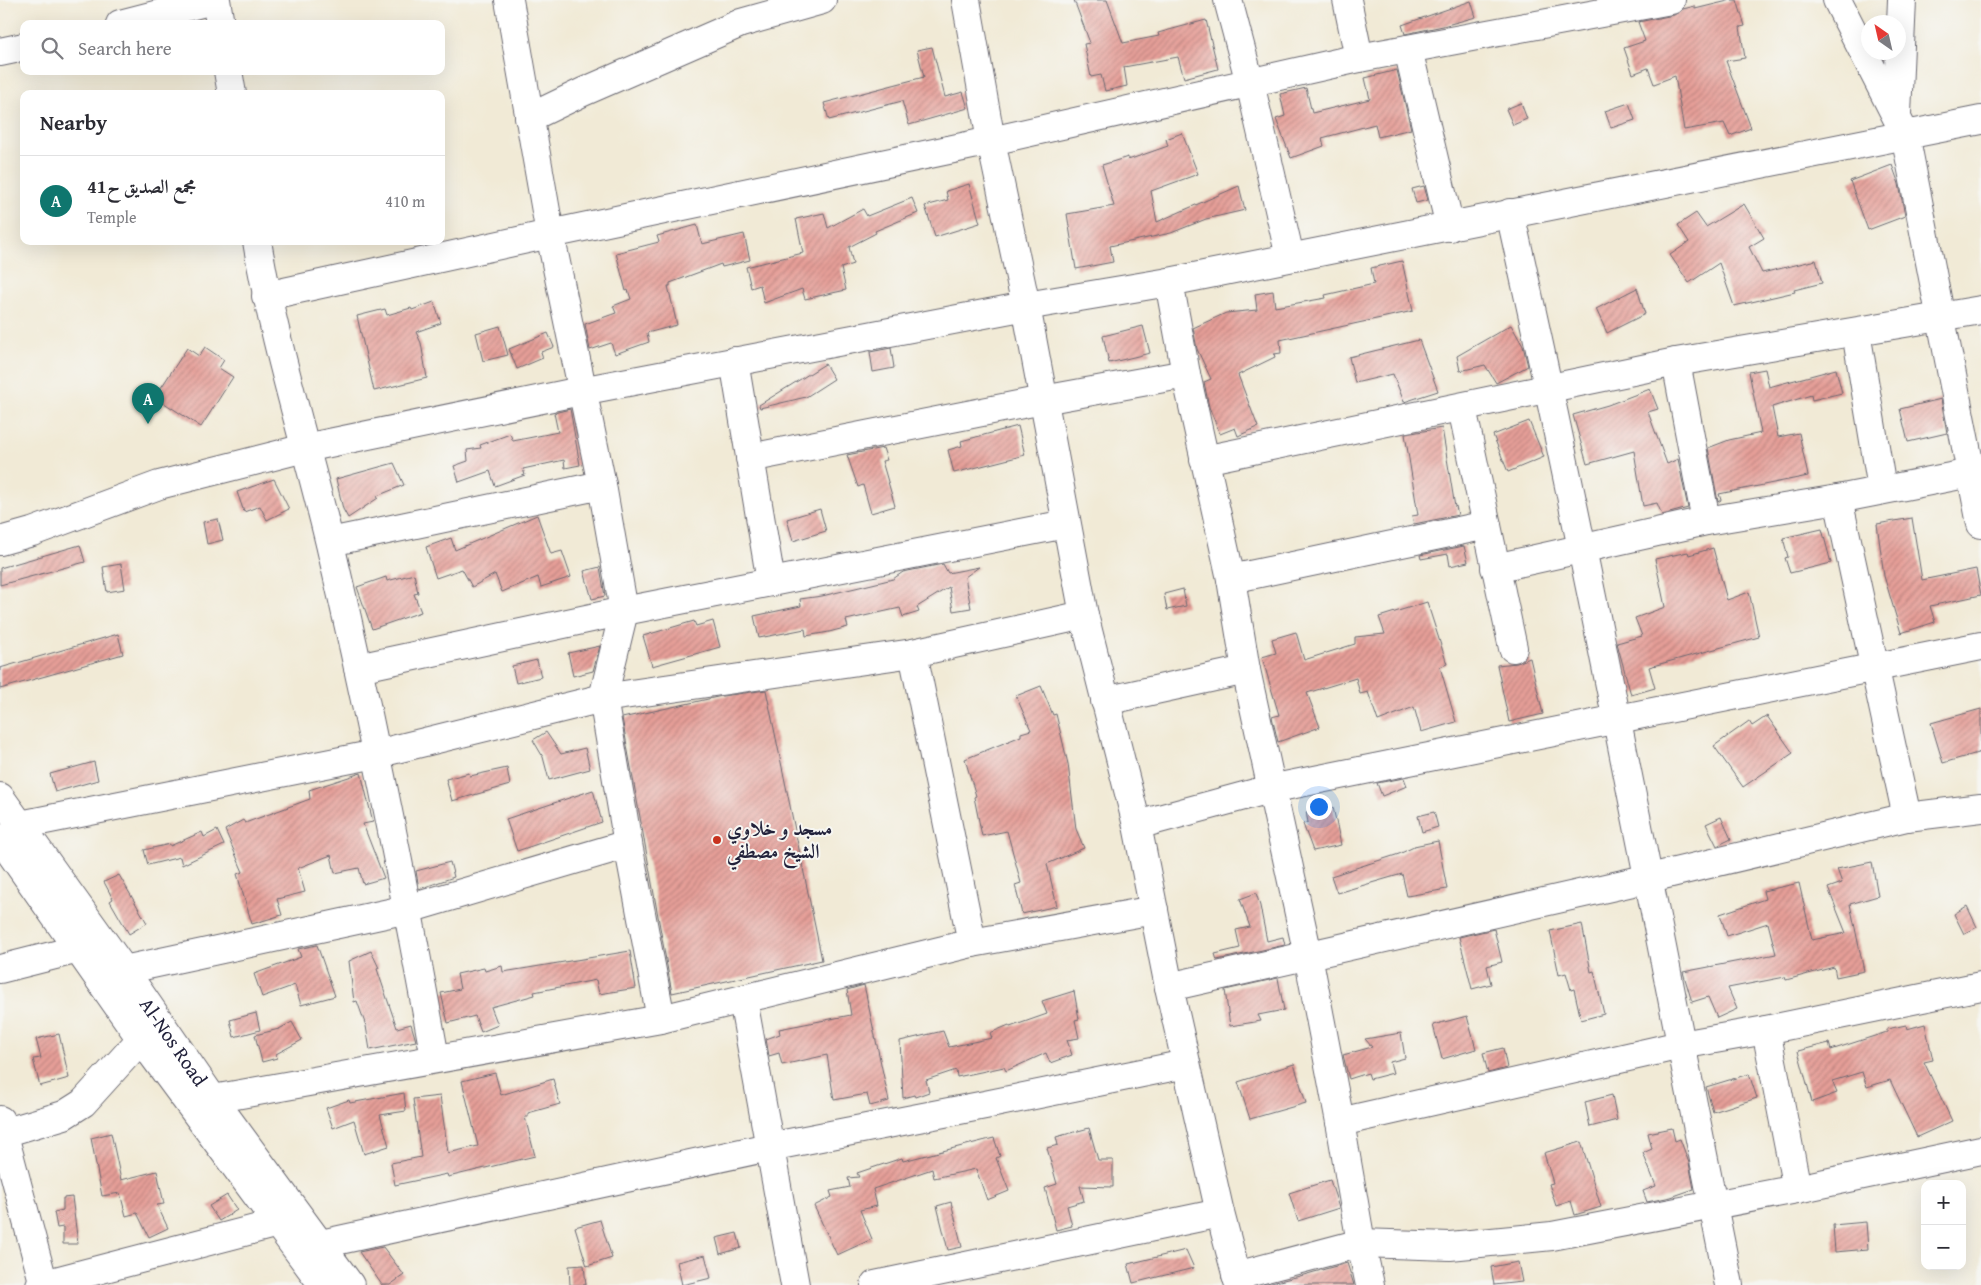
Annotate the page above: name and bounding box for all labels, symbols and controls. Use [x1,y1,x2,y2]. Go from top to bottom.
north arrow [1861,15,1906,60]
search box [20,20,445,75]
icon: search [38,34,66,62]
text: Search here [78,34,172,62]
text: Nearby [40,107,107,138]
text: مجمع الصديق ح41 [87,172,196,200]
text: A [51,189,61,213]
text: 410 m [385,189,425,213]
text: Temple [87,205,137,229]
pin: A [132,383,164,424]
your location [1306,794,1332,820]
place label: مسجد و خلاوي الشيخ مصطفي [726,813,832,871]
marker: مسجد و خلاوي الشيخ مصطفي [711,834,723,846]
street label: Al-Nos Road [133,991,215,1092]
map controls [1921,1180,1966,1270]
button: + [1921,1180,1966,1225]
button: − [1921,1225,1966,1270]

